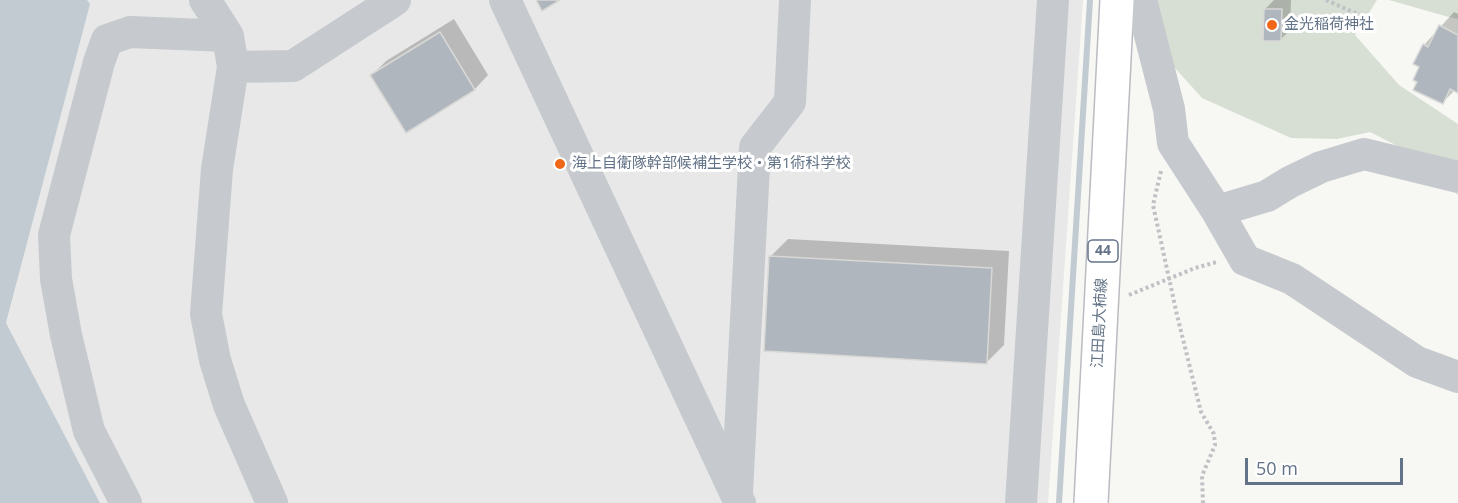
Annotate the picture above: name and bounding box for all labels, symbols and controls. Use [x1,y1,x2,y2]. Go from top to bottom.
place label: 金光稲荷神社 [1284,16,1374,34]
marker: 金光稲荷神社 [1265,18,1279,32]
place label: 海上自衛隊幹部候補生学校・第1術科学校 [572,155,851,173]
marker: 海上自衛隊幹部候補生学校・第1術科学校 [553,157,567,171]
road number: 44 [1088,240,1118,262]
street label: 江田島大柿線 [1089,278,1111,368]
scale bar [1248,446,1406,484]
text: 50 m [1256,456,1298,480]

